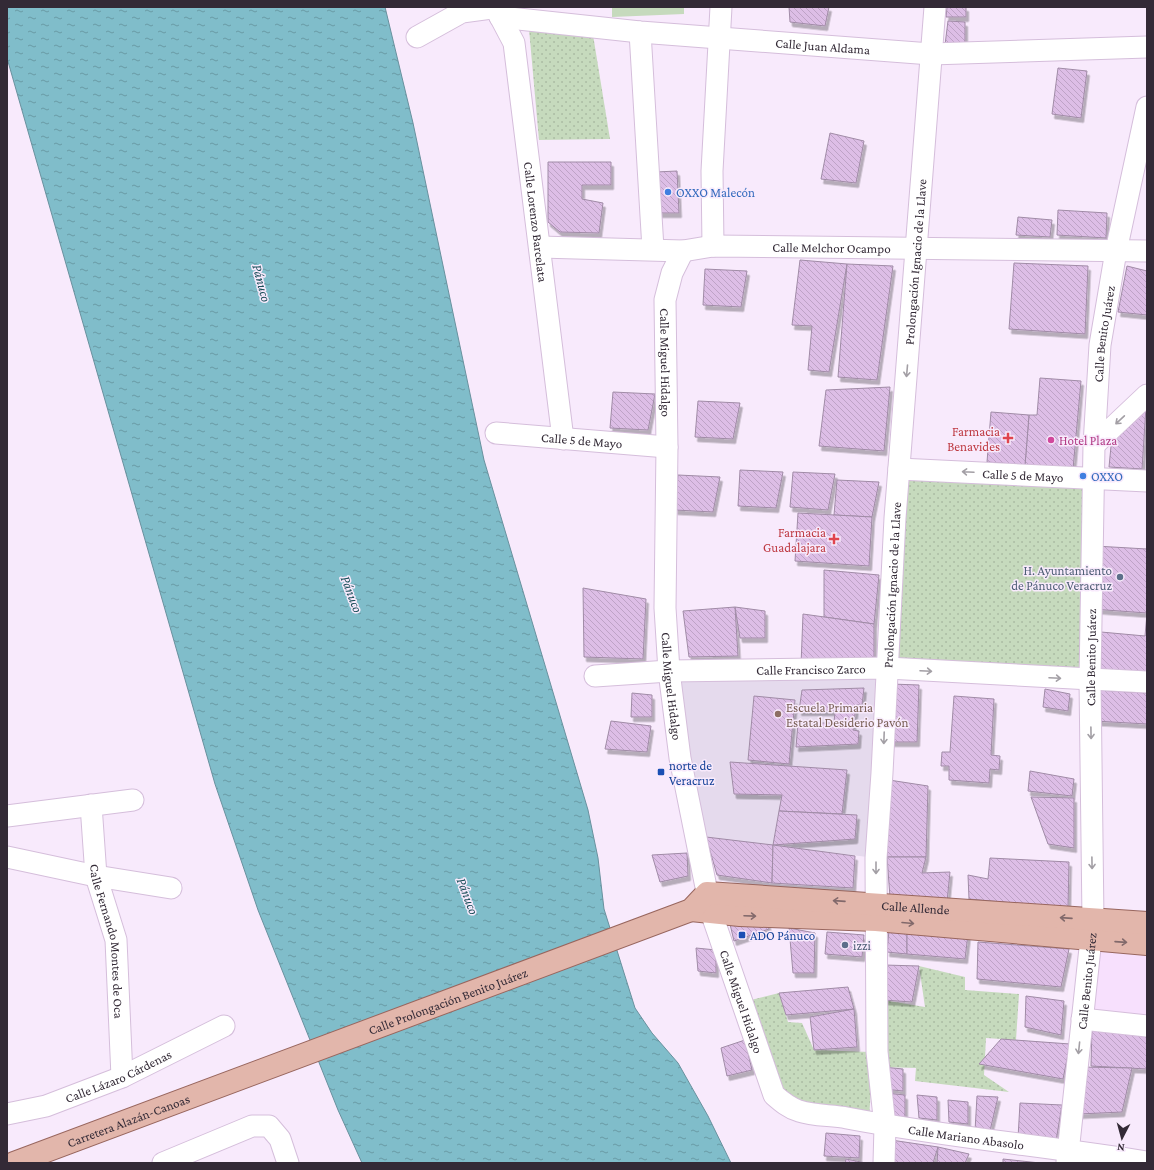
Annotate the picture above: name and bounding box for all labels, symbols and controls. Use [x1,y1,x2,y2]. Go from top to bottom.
street label: Calle Juan Aldama [775,35,871,57]
street label: Calle Lorenzo Barcelata [521,161,551,283]
street label: Prolongación Ignacio de la Llave [902,178,930,345]
place label: OXXO Malecón [676,185,755,200]
marker: OXXO Malecón [663,187,673,197]
street label: Calle Melchor Ocampo [772,240,891,256]
water label: Pánuco [249,262,275,304]
street label: Calle Benito Juárez [1091,284,1118,383]
street label: Calle Miguel Hidalgo [657,308,674,417]
one-way arrow [904,364,911,377]
one-way arrow [1115,415,1125,425]
place label: Farmacia Benavides [947,424,1000,454]
street label: Calle 5 de Mayo [541,430,623,451]
marker: Farmacia Benavides [1003,433,1013,443]
place label: Hotel Plaza [1059,433,1117,448]
marker: Hotel Plaza [1046,435,1056,445]
street label: Calle 5 de Mayo [982,466,1064,485]
one-way arrow [962,468,975,476]
place label: OXXO [1091,469,1123,484]
marker: OXXO [1078,471,1088,481]
street label: Prolongación Ignacio de la Llave [880,501,904,668]
place label: Farmacia Guadalajara [763,525,826,556]
marker: Farmacia Guadalajara [829,534,839,544]
place label: H. Ayuntamiento de Pánuco Veracruz [1011,563,1112,593]
marker: H. Ayuntamiento de Pánuco Veracruz [1115,572,1125,582]
water label: Pánuco [338,573,366,615]
street label: Calle Benito Juárez [1083,608,1099,706]
street label: Calle Miguel Hidalgo [659,632,685,741]
street label: Calle Francisco Zarco [756,661,866,678]
one-way arrow [919,667,932,674]
one-way arrow [1048,674,1061,682]
place label: Escuela Primaria Estatal Desiderio Pavón [786,700,908,730]
marker: Escuela Primaria Estatal Desiderio Pavón [773,709,783,719]
one-way arrow [1087,726,1095,739]
one-way arrow [880,731,887,744]
place label: norte de Veracruz [669,758,715,788]
marker: norte de Veracruz [656,767,666,777]
one-way arrow [1088,856,1096,869]
one-way arrow [872,861,880,874]
street label: Calle Fernando Montes de Oca [87,864,126,1019]
water label: Pánuco [454,875,482,917]
one-way arrow [833,897,846,905]
street label: Calle Allende [881,898,950,918]
one-way arrow [743,912,756,919]
one-way arrow [1060,915,1073,922]
one-way arrow [901,920,914,927]
place label: ADO Pánuco [750,928,815,943]
marker: ADO Pánuco [737,930,747,940]
street label: Calle Benito Juárez [1074,931,1100,1030]
place label: izzi [853,938,871,953]
one-way arrow [1114,938,1127,945]
marker: izzi [840,940,850,950]
street label: Calle Miguel Hidalgo [717,948,766,1055]
street label: Calle Prolongación Benito Juárez [366,965,530,1038]
one-way arrow [1075,1041,1083,1054]
street label: Calle Lázaro Cárdenas [63,1047,174,1106]
street label: Carretera Alazán-Canoas [65,1091,192,1150]
north arrow [1102,1118,1142,1158]
street label: Calle Mariano Abasolo [907,1122,1025,1153]
text: N [1116,1142,1125,1154]

